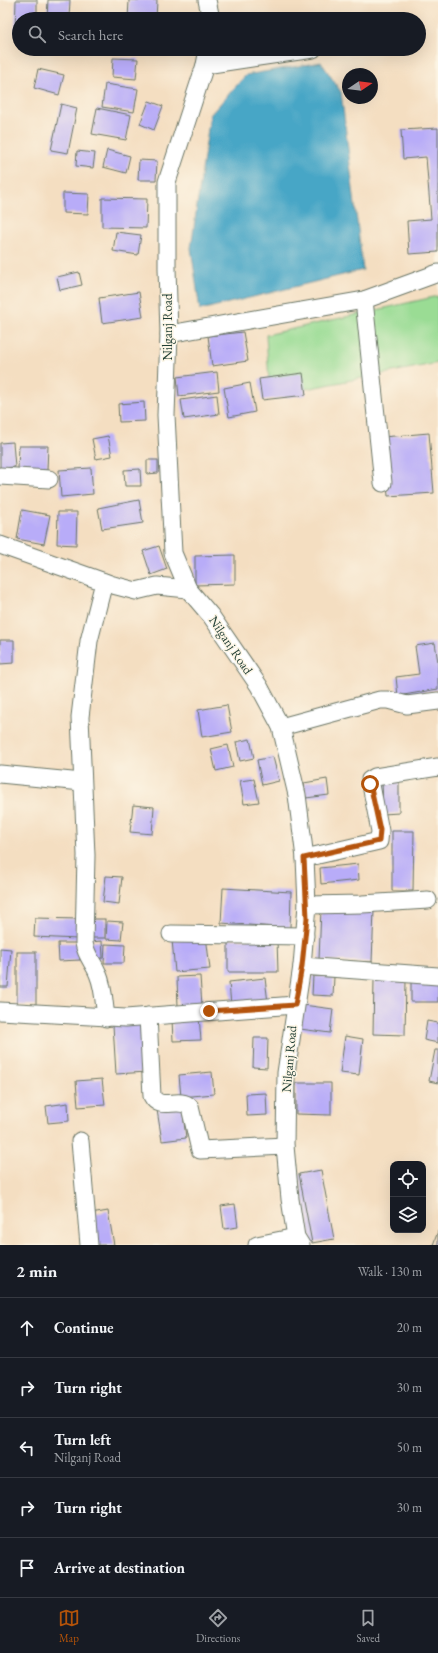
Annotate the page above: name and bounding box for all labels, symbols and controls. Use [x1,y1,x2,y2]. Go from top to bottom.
search box [12,12,426,56]
icon: search [26,23,48,45]
text: Search here [58,25,123,44]
north arrow [342,68,378,104]
street label: Nilganj Road [159,293,176,361]
street label: Nilganj Road [205,612,257,678]
route start [361,775,379,793]
route end [200,1002,218,1020]
street label: Nilganj Road [278,1024,300,1093]
map controls [390,1161,426,1233]
button: locate [390,1161,426,1197]
button: layers [390,1197,426,1233]
text: 2 min [16,1260,57,1282]
text: Walk · 130 m [358,1263,422,1280]
icon: ahead [16,1317,38,1339]
text: Continue [54,1318,114,1337]
text: 20 m [397,1319,422,1336]
icon: right [16,1377,38,1399]
text: Turn right [54,1378,122,1397]
text: 30 m [397,1379,422,1396]
text: Turn left [54,1430,111,1449]
icon: left [16,1437,38,1459]
text: 50 m [397,1439,422,1456]
text: Nilganj Road [54,1449,121,1466]
icon: right [16,1497,38,1519]
text: Turn right [54,1498,122,1517]
text: 30 m [397,1499,422,1516]
icon: arrive [16,1557,38,1579]
text: Arrive at destination [54,1558,185,1577]
tab: Map [58,1607,80,1645]
tab: Directions [196,1607,240,1645]
tab: Saved [356,1607,380,1645]

